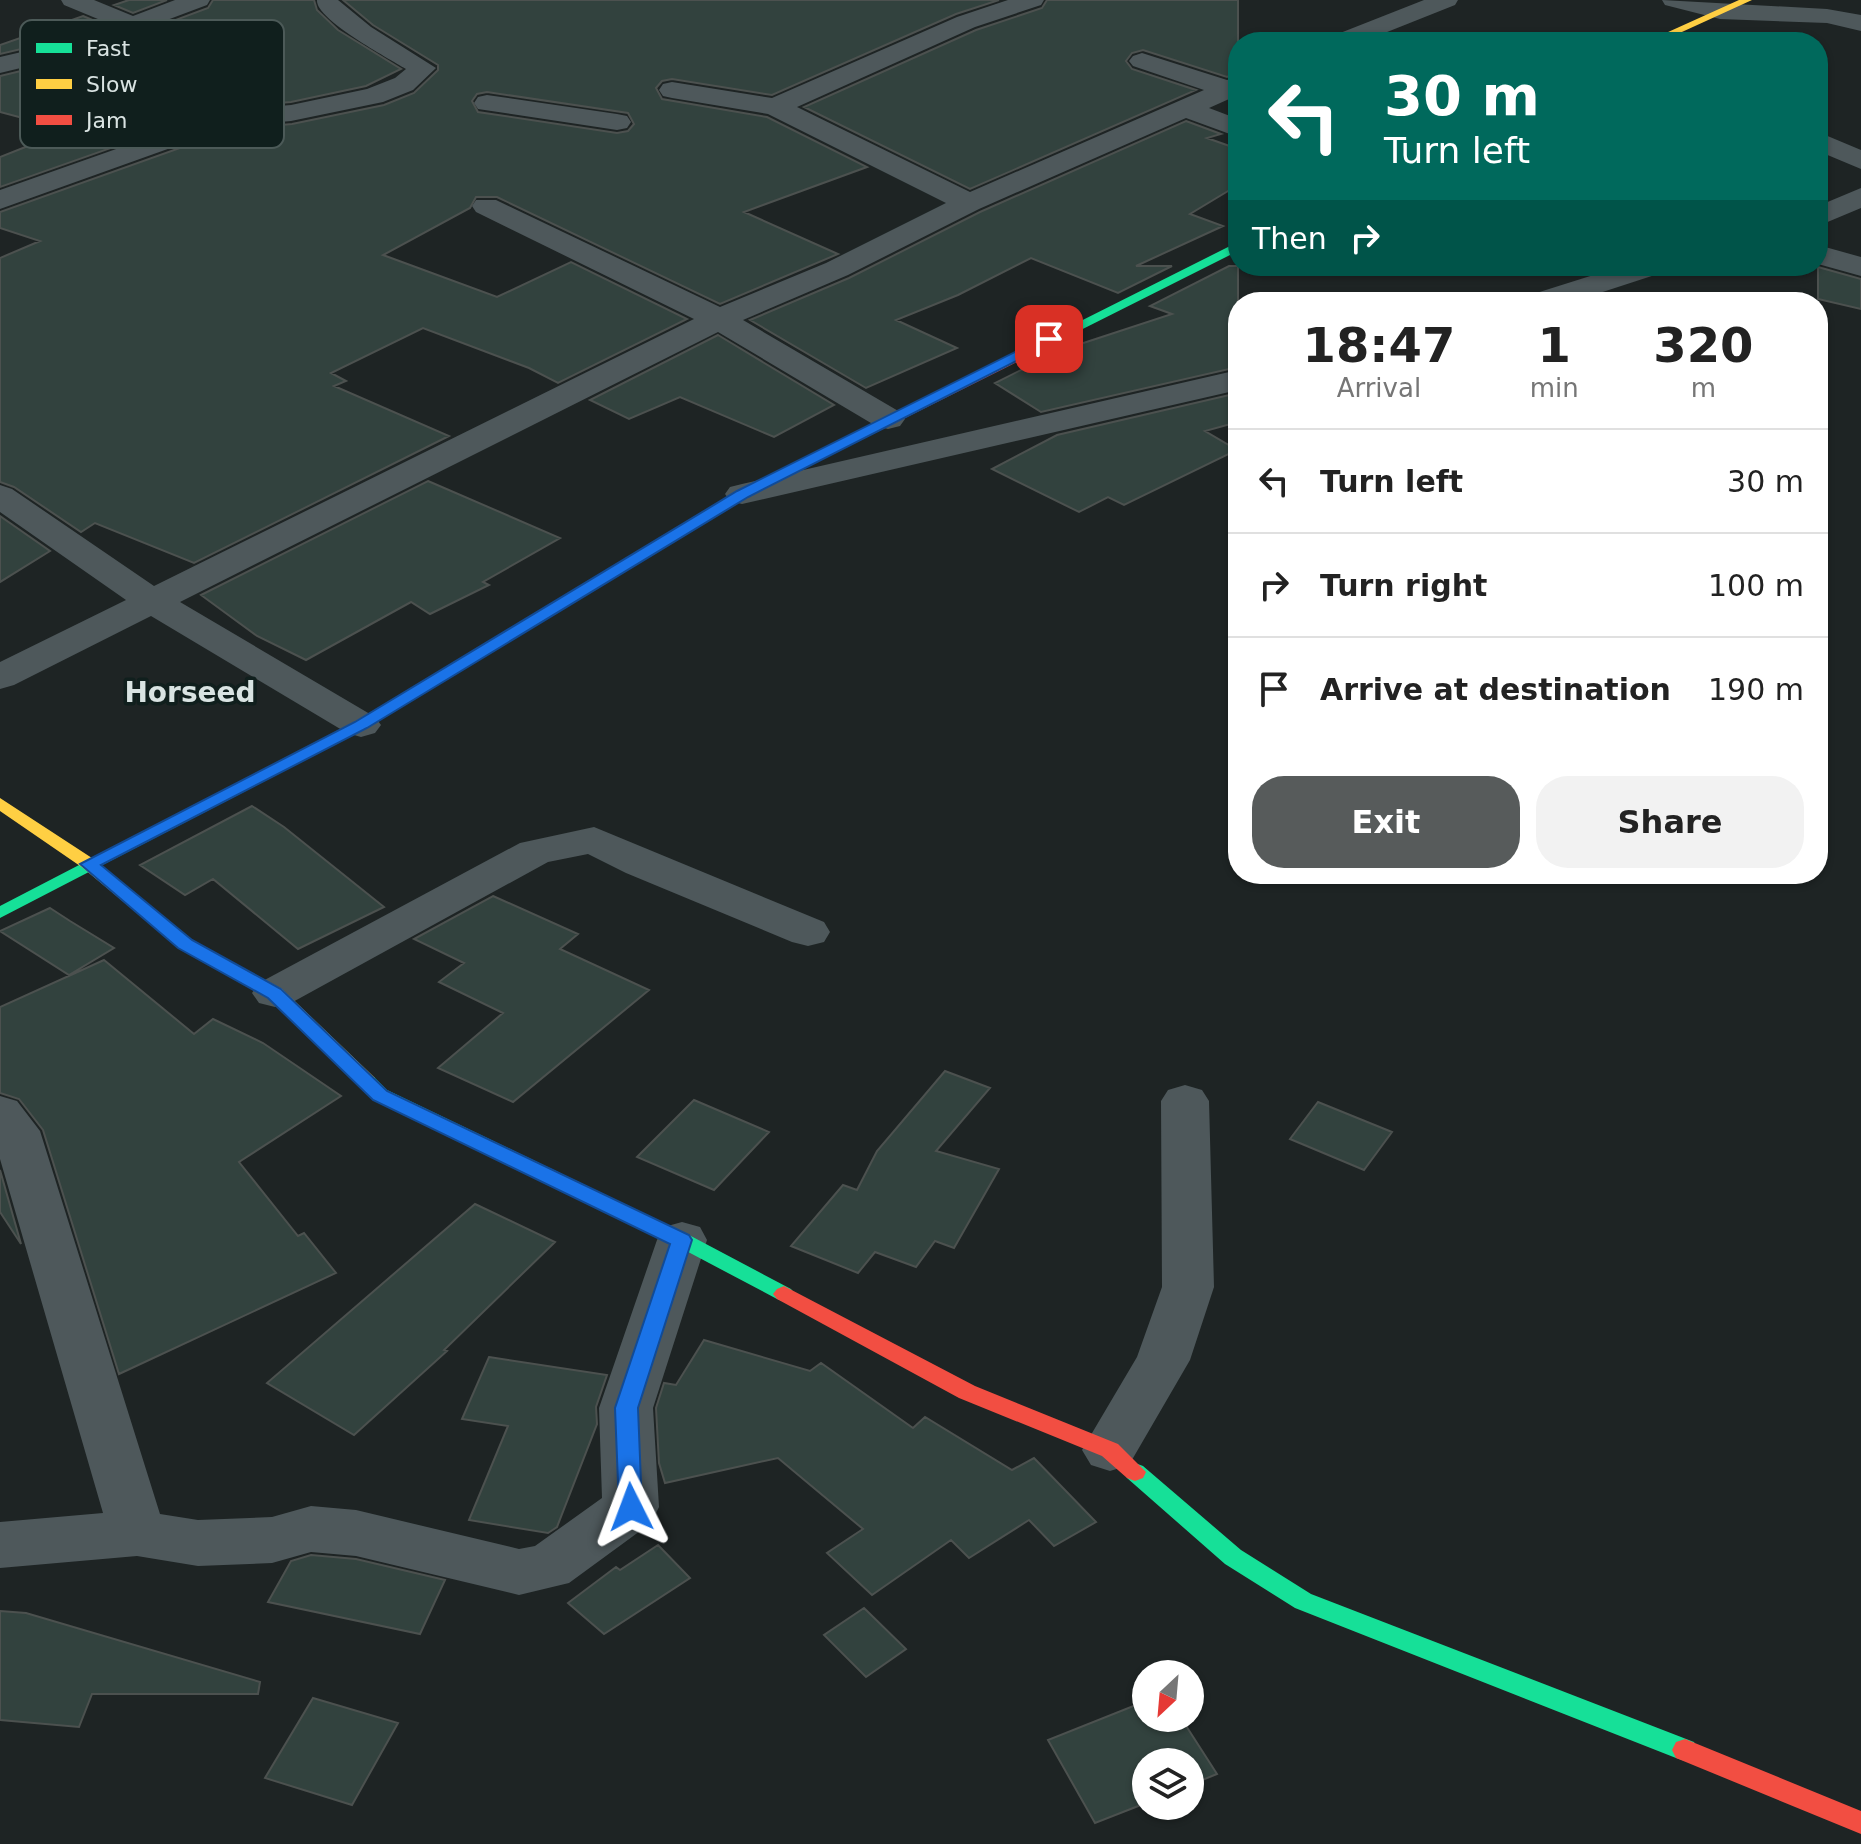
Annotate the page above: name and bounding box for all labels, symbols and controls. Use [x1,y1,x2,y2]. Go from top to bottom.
legend [20,20,284,148]
text: Fast [86,36,131,61]
text: 30 m [1384,63,1540,128]
icon: left [1252,64,1356,168]
text: Slow [86,72,138,97]
text: Jam [84,108,127,133]
text: Turn left [1384,130,1530,171]
icon: right [1343,216,1387,260]
text: Then [1252,221,1327,256]
pin [1015,305,1083,373]
icon: arrive [1027,317,1071,361]
text: 18:47 [1302,317,1455,373]
text: 1 [1538,317,1571,373]
text: 320 [1653,317,1753,373]
text: Arrival [1337,373,1421,403]
text: min [1530,373,1579,403]
text: m [1691,373,1716,403]
icon: left [1252,459,1296,503]
text: Turn left [1320,464,1463,499]
text: 30 m [1727,464,1804,499]
icon: right [1252,563,1296,607]
text: Turn right [1320,568,1487,603]
text: 100 m [1708,568,1804,603]
icon: arrive [1252,667,1296,711]
text: Arrive at destination [1320,672,1671,707]
text: 190 m [1708,672,1804,707]
district label: Horseed [124,676,256,709]
button: Exit [1252,776,1520,868]
button: Share [1536,776,1804,868]
position arrow [589,1465,673,1549]
north arrow [1132,1660,1204,1732]
map controls [1132,1660,1204,1820]
button: layers [1132,1748,1204,1820]

